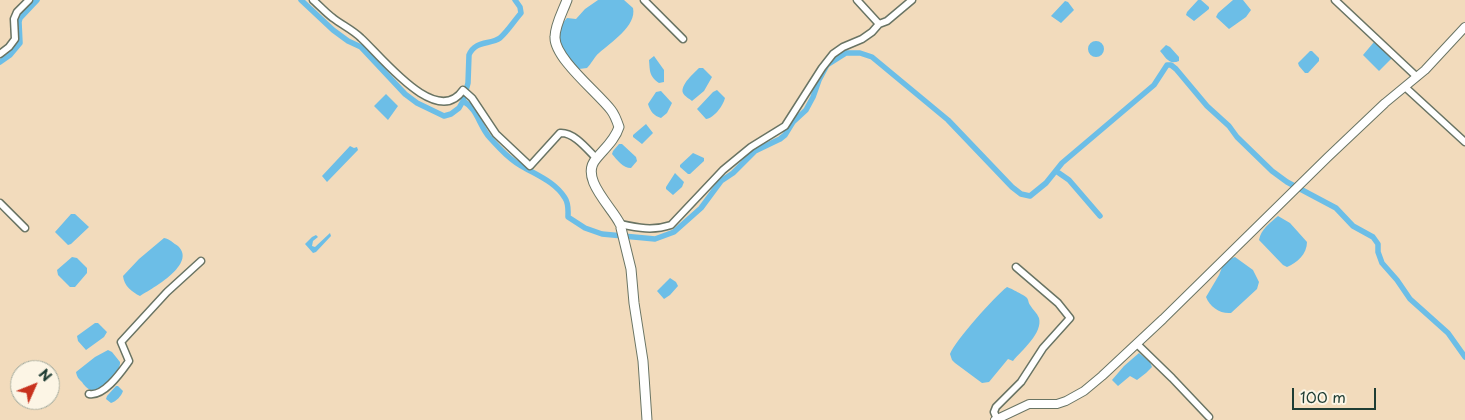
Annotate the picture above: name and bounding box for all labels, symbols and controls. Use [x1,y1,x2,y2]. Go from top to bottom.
north arrow [10,360,60,410]
text: N [34,364,57,386]
scale bar [1295,378,1379,410]
text: 100 m [1300,385,1346,408]

